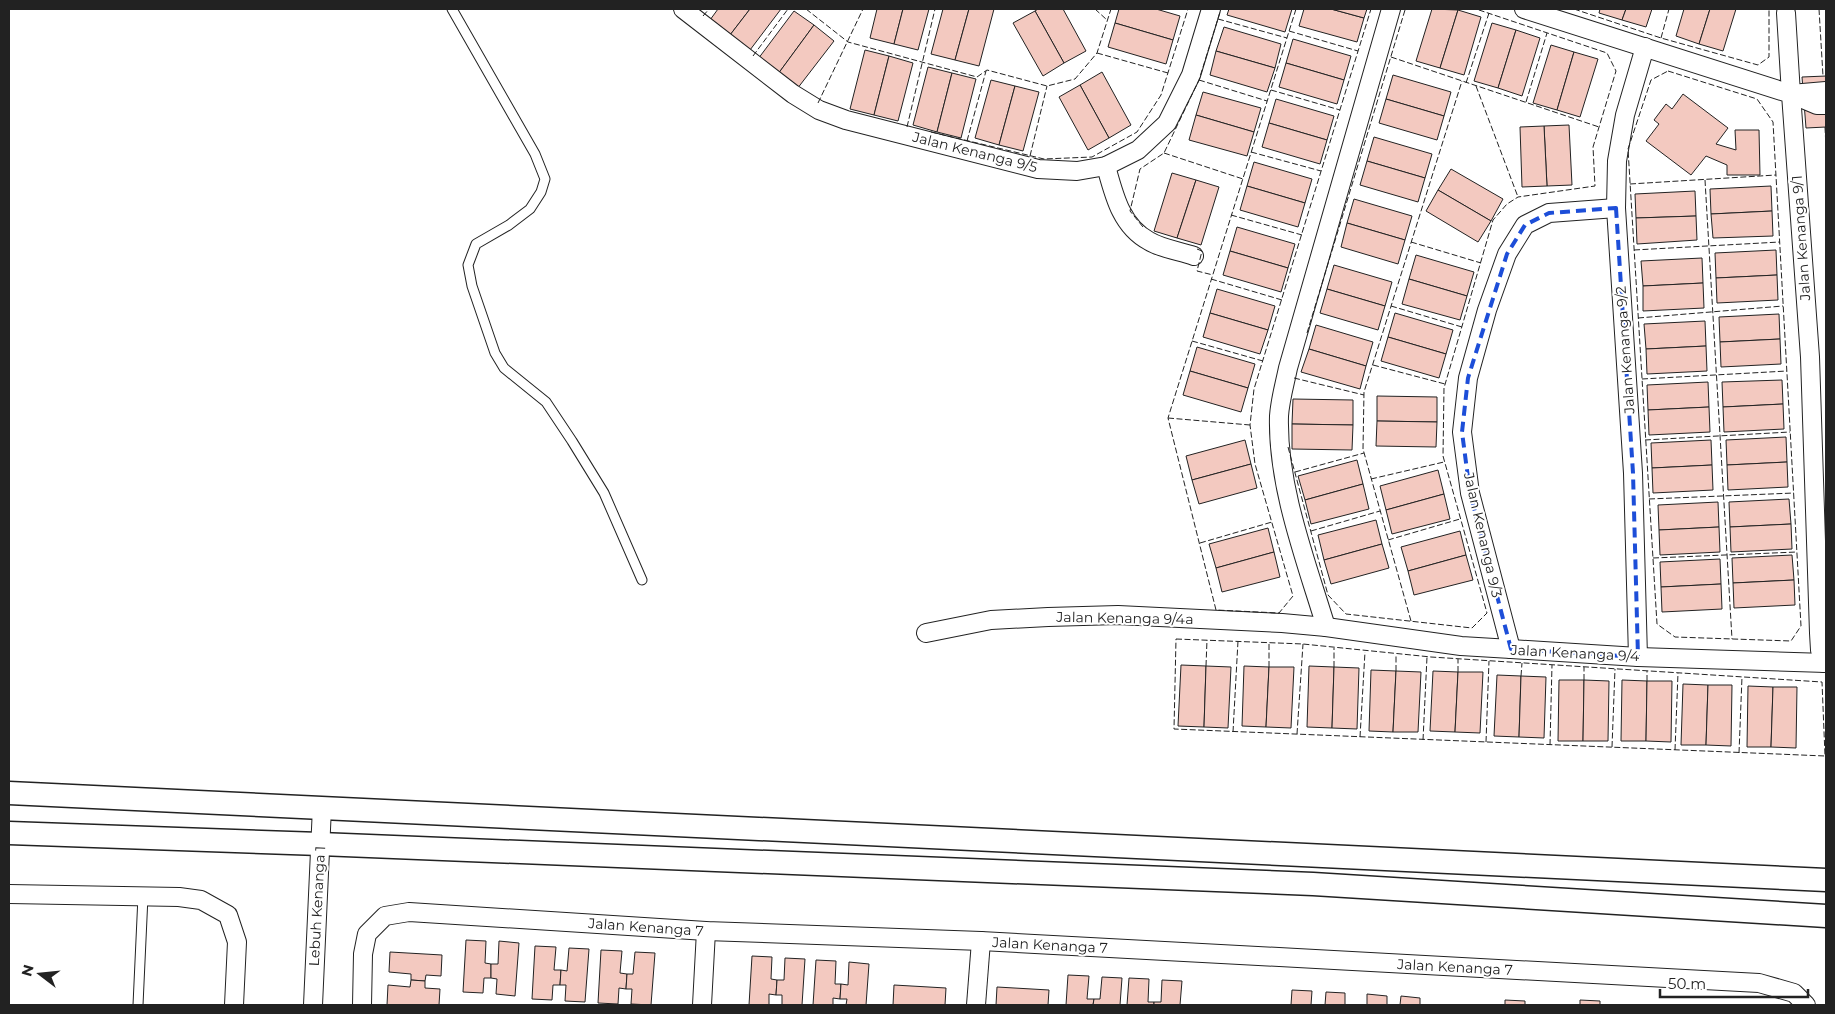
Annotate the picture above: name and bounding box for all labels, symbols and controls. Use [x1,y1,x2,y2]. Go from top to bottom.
street label: Jalan Kenanga 9/5 [910,128,1039,176]
street label: Jalan Kenanga 9/1 [1788,175,1814,302]
street label: Jalan Kenanga 9/2 [1612,285,1639,416]
street label: Jalan Kenanga 9/3 [1460,470,1506,600]
street label: Jalan Kenanga 9/4a [1055,608,1194,628]
street label: Jalan Kenanga 9/4 [1509,641,1640,665]
street label: Lebuh Kenanga 1 [305,845,329,967]
street label: Jalan Kenanga 7 [587,914,704,940]
street label: Jalan Kenanga 7 [991,933,1108,957]
north arrow [15,949,65,999]
street label: Jalan Kenanga 7 [1396,955,1513,979]
text: N [17,962,38,978]
scale bar [1660,966,1808,998]
text: 50 m [1668,974,1706,993]

